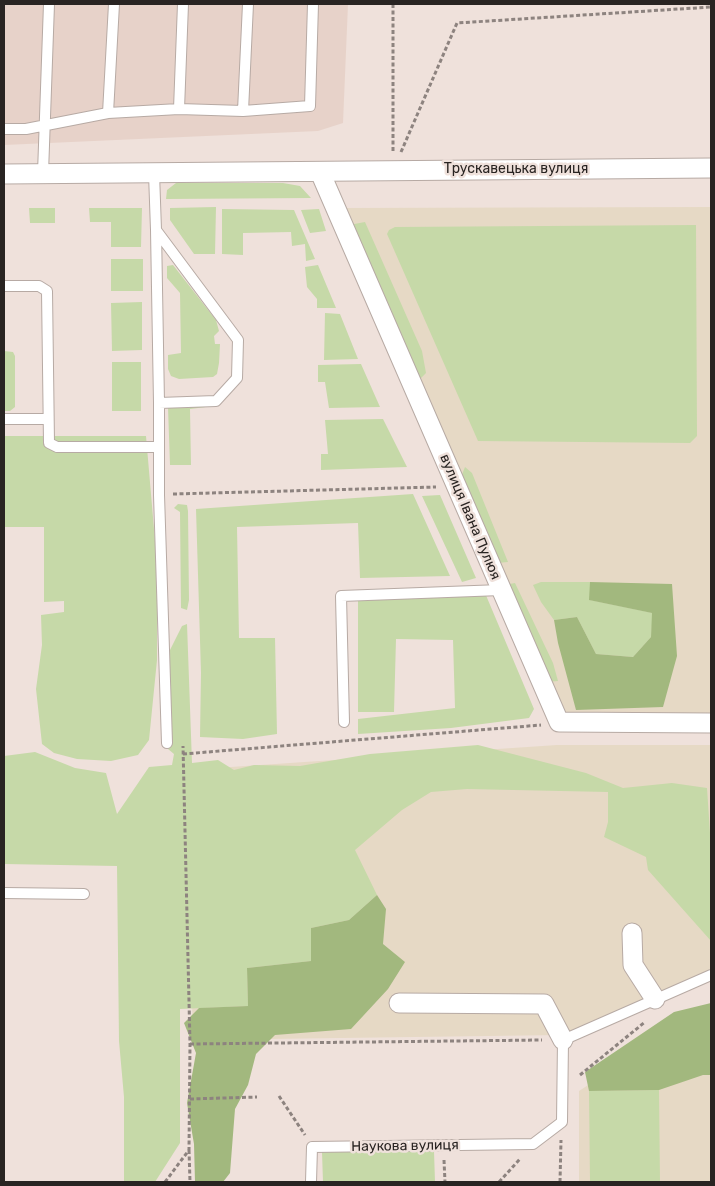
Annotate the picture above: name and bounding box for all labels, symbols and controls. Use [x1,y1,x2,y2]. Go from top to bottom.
street label: Трускавецька вулиця [444,161,588,177]
street label: вулиця Івана Пулюя [436,452,504,582]
street label: Наукова вулиця [351,1137,459,1155]

